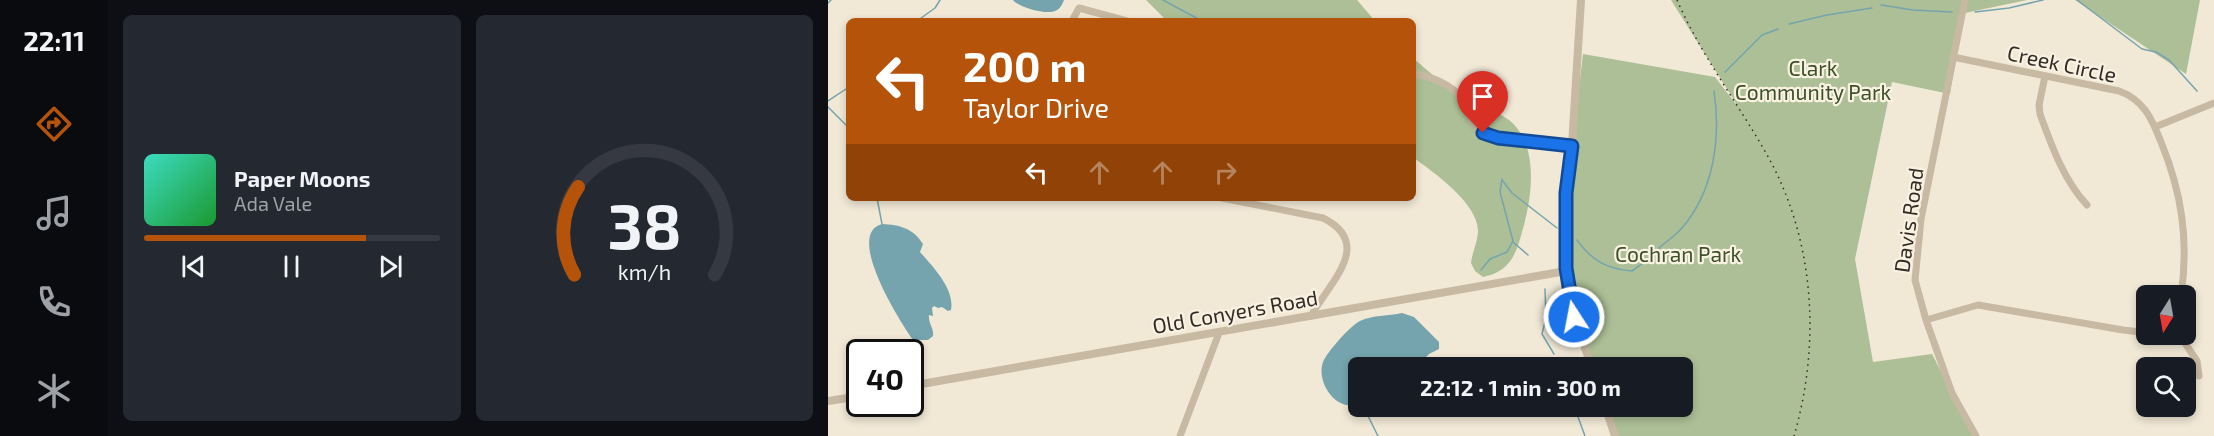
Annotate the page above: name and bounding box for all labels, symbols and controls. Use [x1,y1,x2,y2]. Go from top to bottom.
text: 22:11 [23,24,85,56]
street label: Creek Circle [2005,39,2119,87]
text: 200 m [963,40,1086,90]
icon: left [864,42,942,120]
park label: Clark Community Park [1735,55,1891,104]
pin [1457,71,1508,133]
icon: arrive [1466,80,1499,113]
text: Taylor Drive [963,91,1109,123]
icon: directions [33,103,75,145]
icon: left [1020,156,1053,189]
icon: ahead [1083,156,1116,189]
icon: ahead [1146,156,1179,189]
icon: right [1209,156,1242,189]
text: Paper Moons [234,165,370,191]
street label: Davis Road [1888,166,1928,274]
text: 38 [607,187,681,262]
text: Ada Vale [234,191,312,215]
icon: music [33,192,75,234]
park label: Cochran Park [1615,241,1741,266]
icon: previous [177,250,210,283]
icon: pause [275,250,308,283]
icon: next [374,250,407,283]
text: km/h [618,259,671,284]
icon: phone [33,281,75,323]
street label: Old Conyers Road [1150,284,1320,338]
position arrow [1542,285,1606,349]
north arrow [2136,285,2196,345]
map controls [2136,285,2196,417]
speed limit sign: 40 [846,339,924,417]
button: search [2136,357,2196,417]
icon: climate [33,370,75,412]
text: 22:12 · 1 min · 300 m [1420,374,1621,400]

